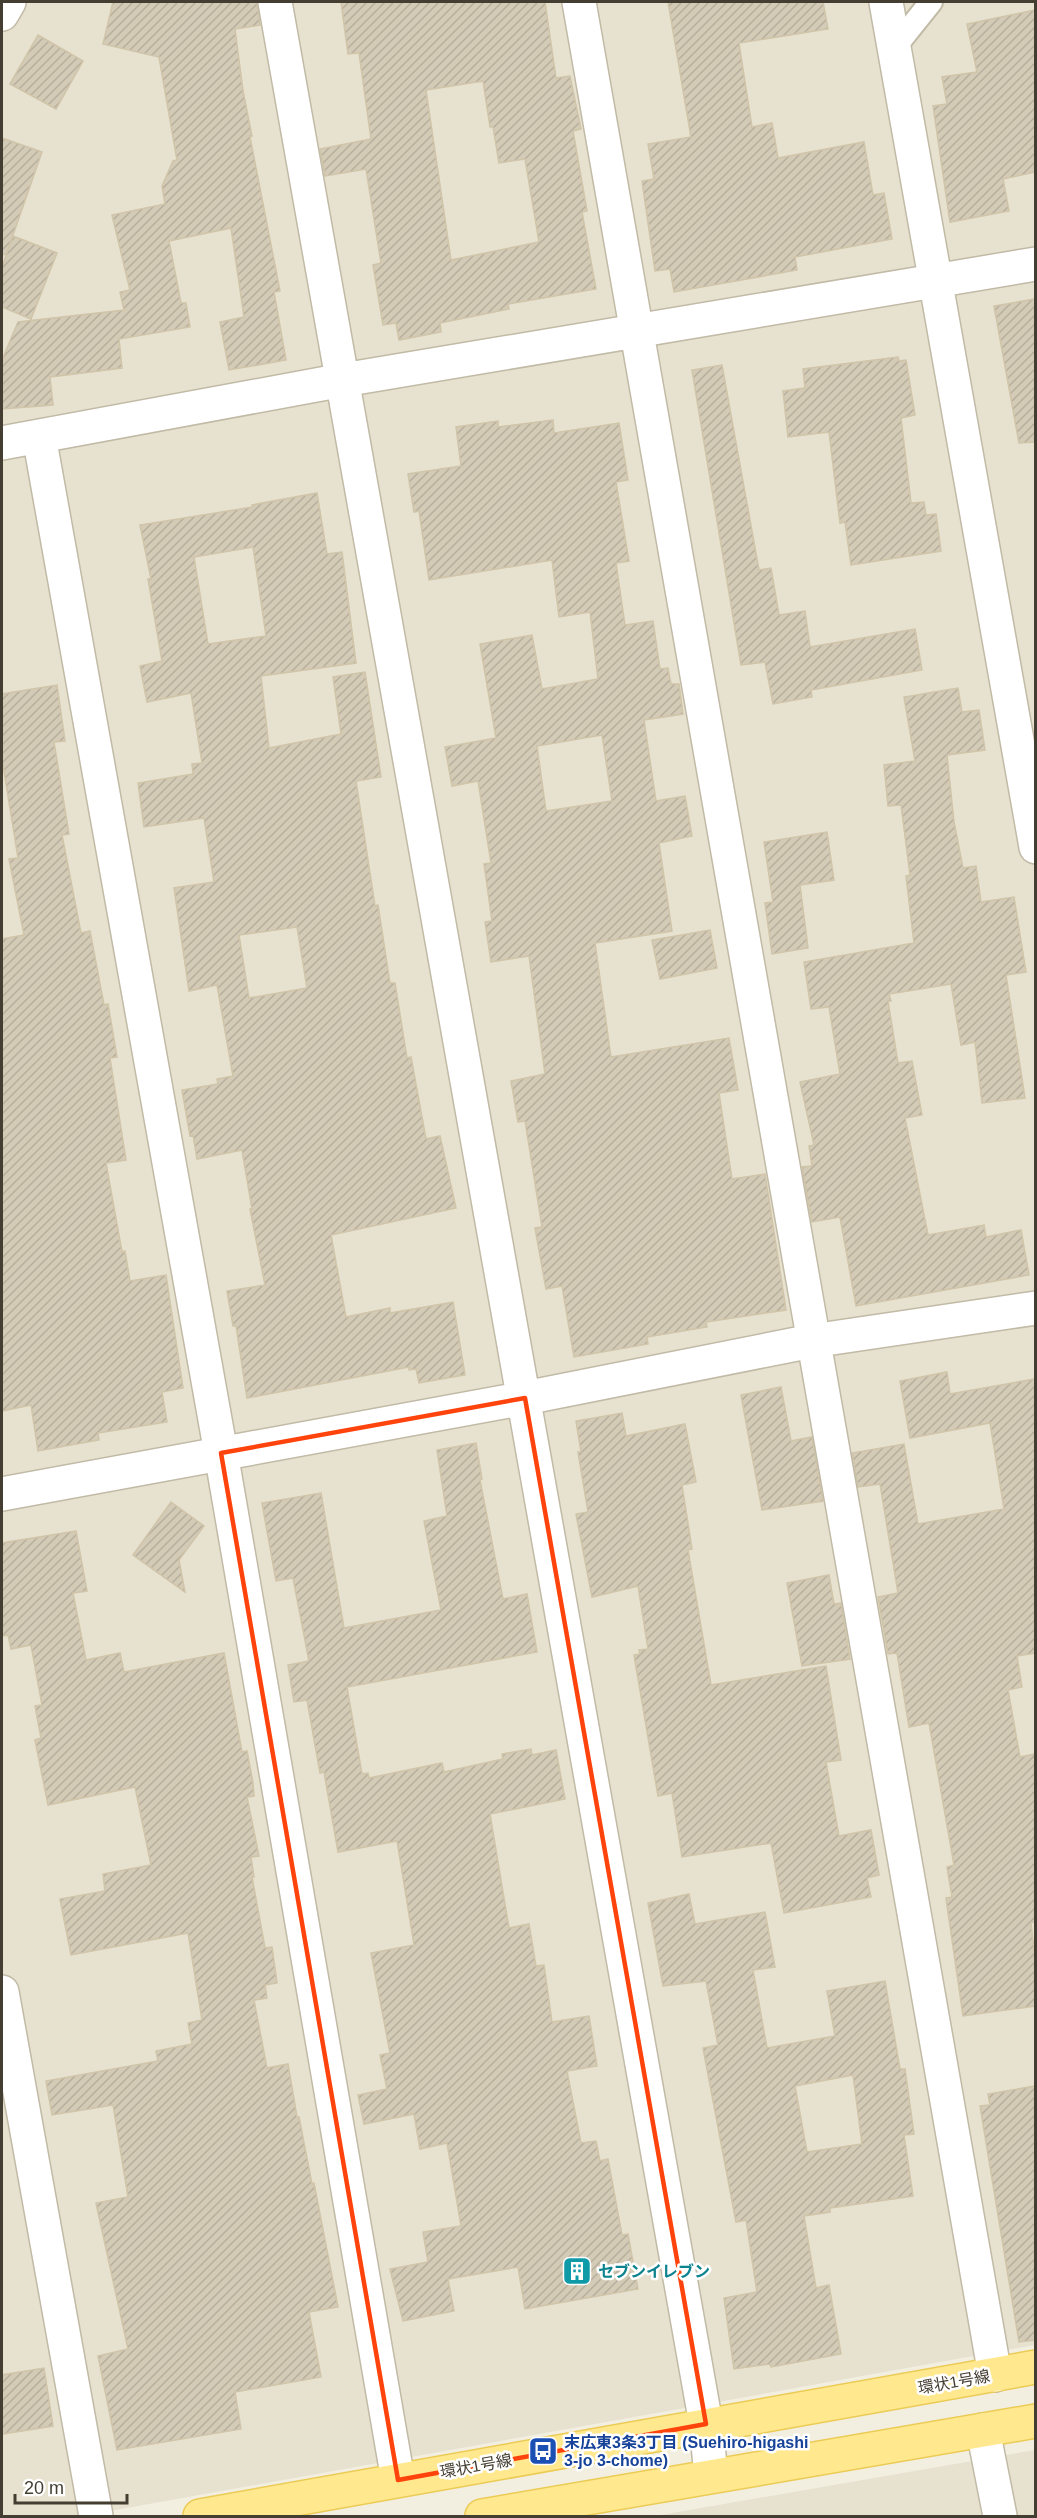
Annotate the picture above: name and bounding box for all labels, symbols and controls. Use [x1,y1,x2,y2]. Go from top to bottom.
building icon: セブンイレブン [561,2255,593,2287]
place label: セブンイレブン [598,2263,710,2280]
street label: 環状1号線 [917,2367,991,2397]
place label: 末広東3条3丁目 (Suehiro-higashi 3-jo 3-chome) [564,2434,808,2469]
bus stop icon: 末広東3条3丁目 (Suehiro-higashi 3-jo 3-chome) [527,2435,559,2467]
street label: 環状1号線 [439,2451,513,2481]
scale bar [15,2467,128,2505]
text: 20 m [24,2478,64,2498]

